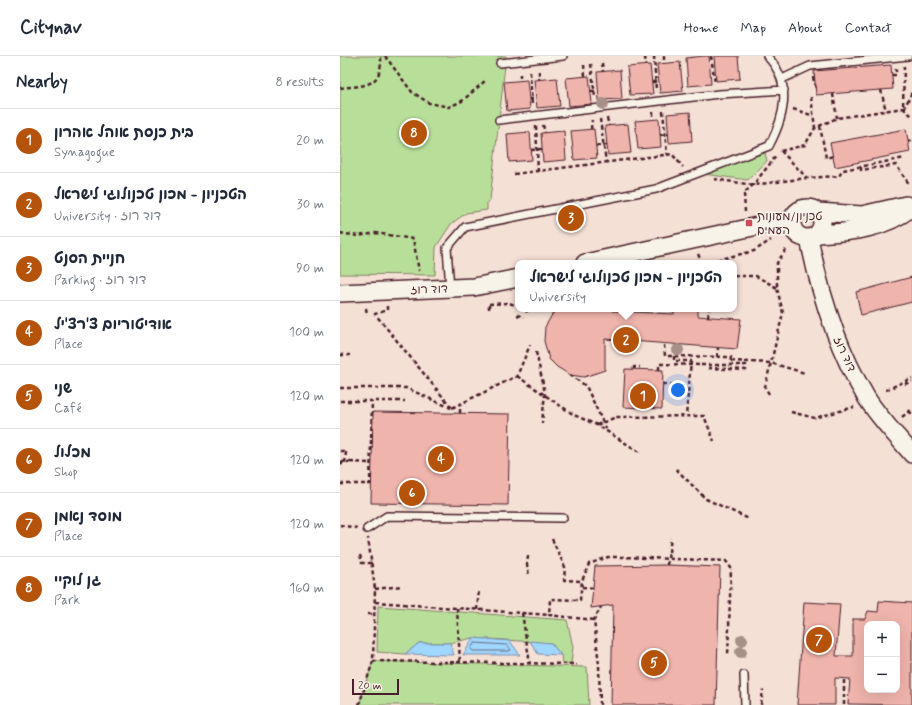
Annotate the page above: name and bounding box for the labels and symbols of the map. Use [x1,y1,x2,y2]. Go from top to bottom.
pin: 8 [401,118,427,148]
pin: 3 [558,203,584,233]
place label: טכניון/מעונות העמים [757,209,822,239]
marker: טכניון/מעונות העמים [744,218,754,228]
street label: דוד רוז [410,281,448,299]
pin: 2 [613,325,639,355]
street label: דוד רוז [829,334,859,375]
your location [668,380,688,400]
pin: 1 [630,381,656,411]
pin: 4 [428,444,454,474]
pin: 6 [399,478,425,508]
pin: 7 [806,625,832,655]
pin: 5 [641,648,667,678]
scale bar [352,677,399,696]

